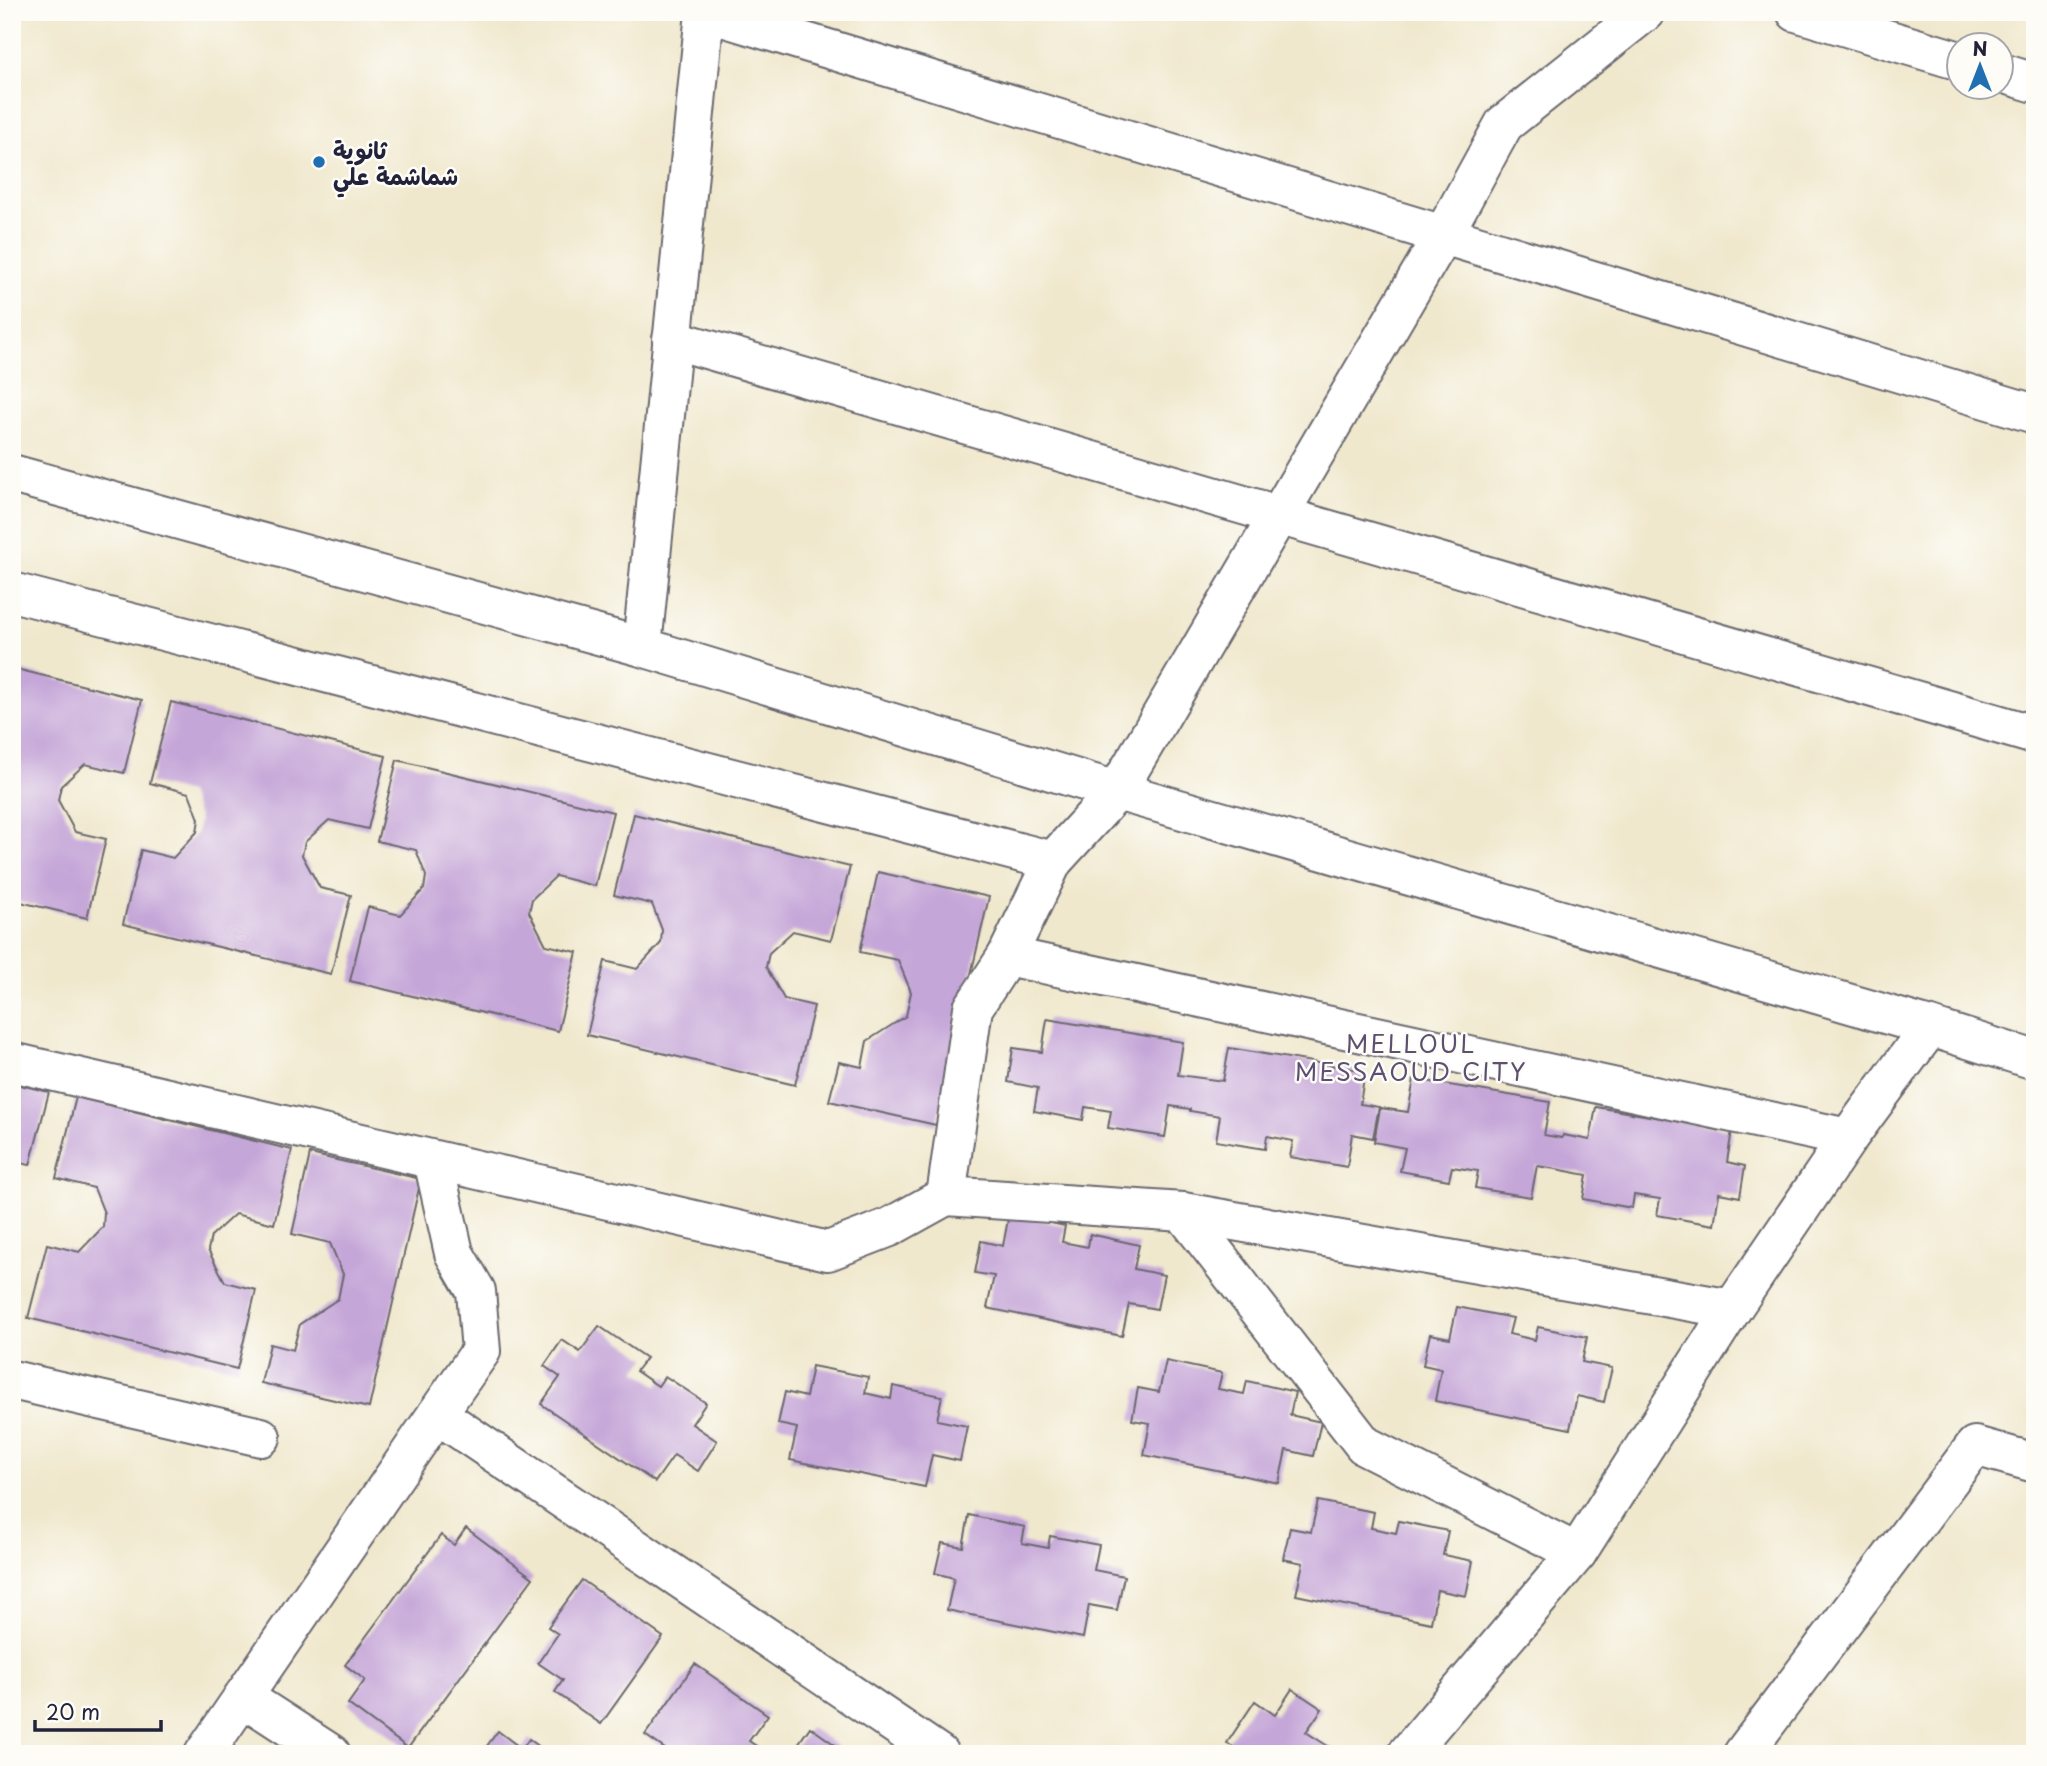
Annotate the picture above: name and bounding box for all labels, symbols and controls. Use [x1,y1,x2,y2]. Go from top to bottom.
north arrow [1946,32,2016,102]
text: N [1972,34,1988,62]
place label: ثانوية شماشمة علي [333,132,458,198]
marker: ثانوية شماشمة علي [311,154,327,170]
district label: MELLOUL MESSAOUD CITY [1295,1025,1527,1089]
scale bar [35,1689,161,1733]
text: 20 m [46,1695,100,1727]

